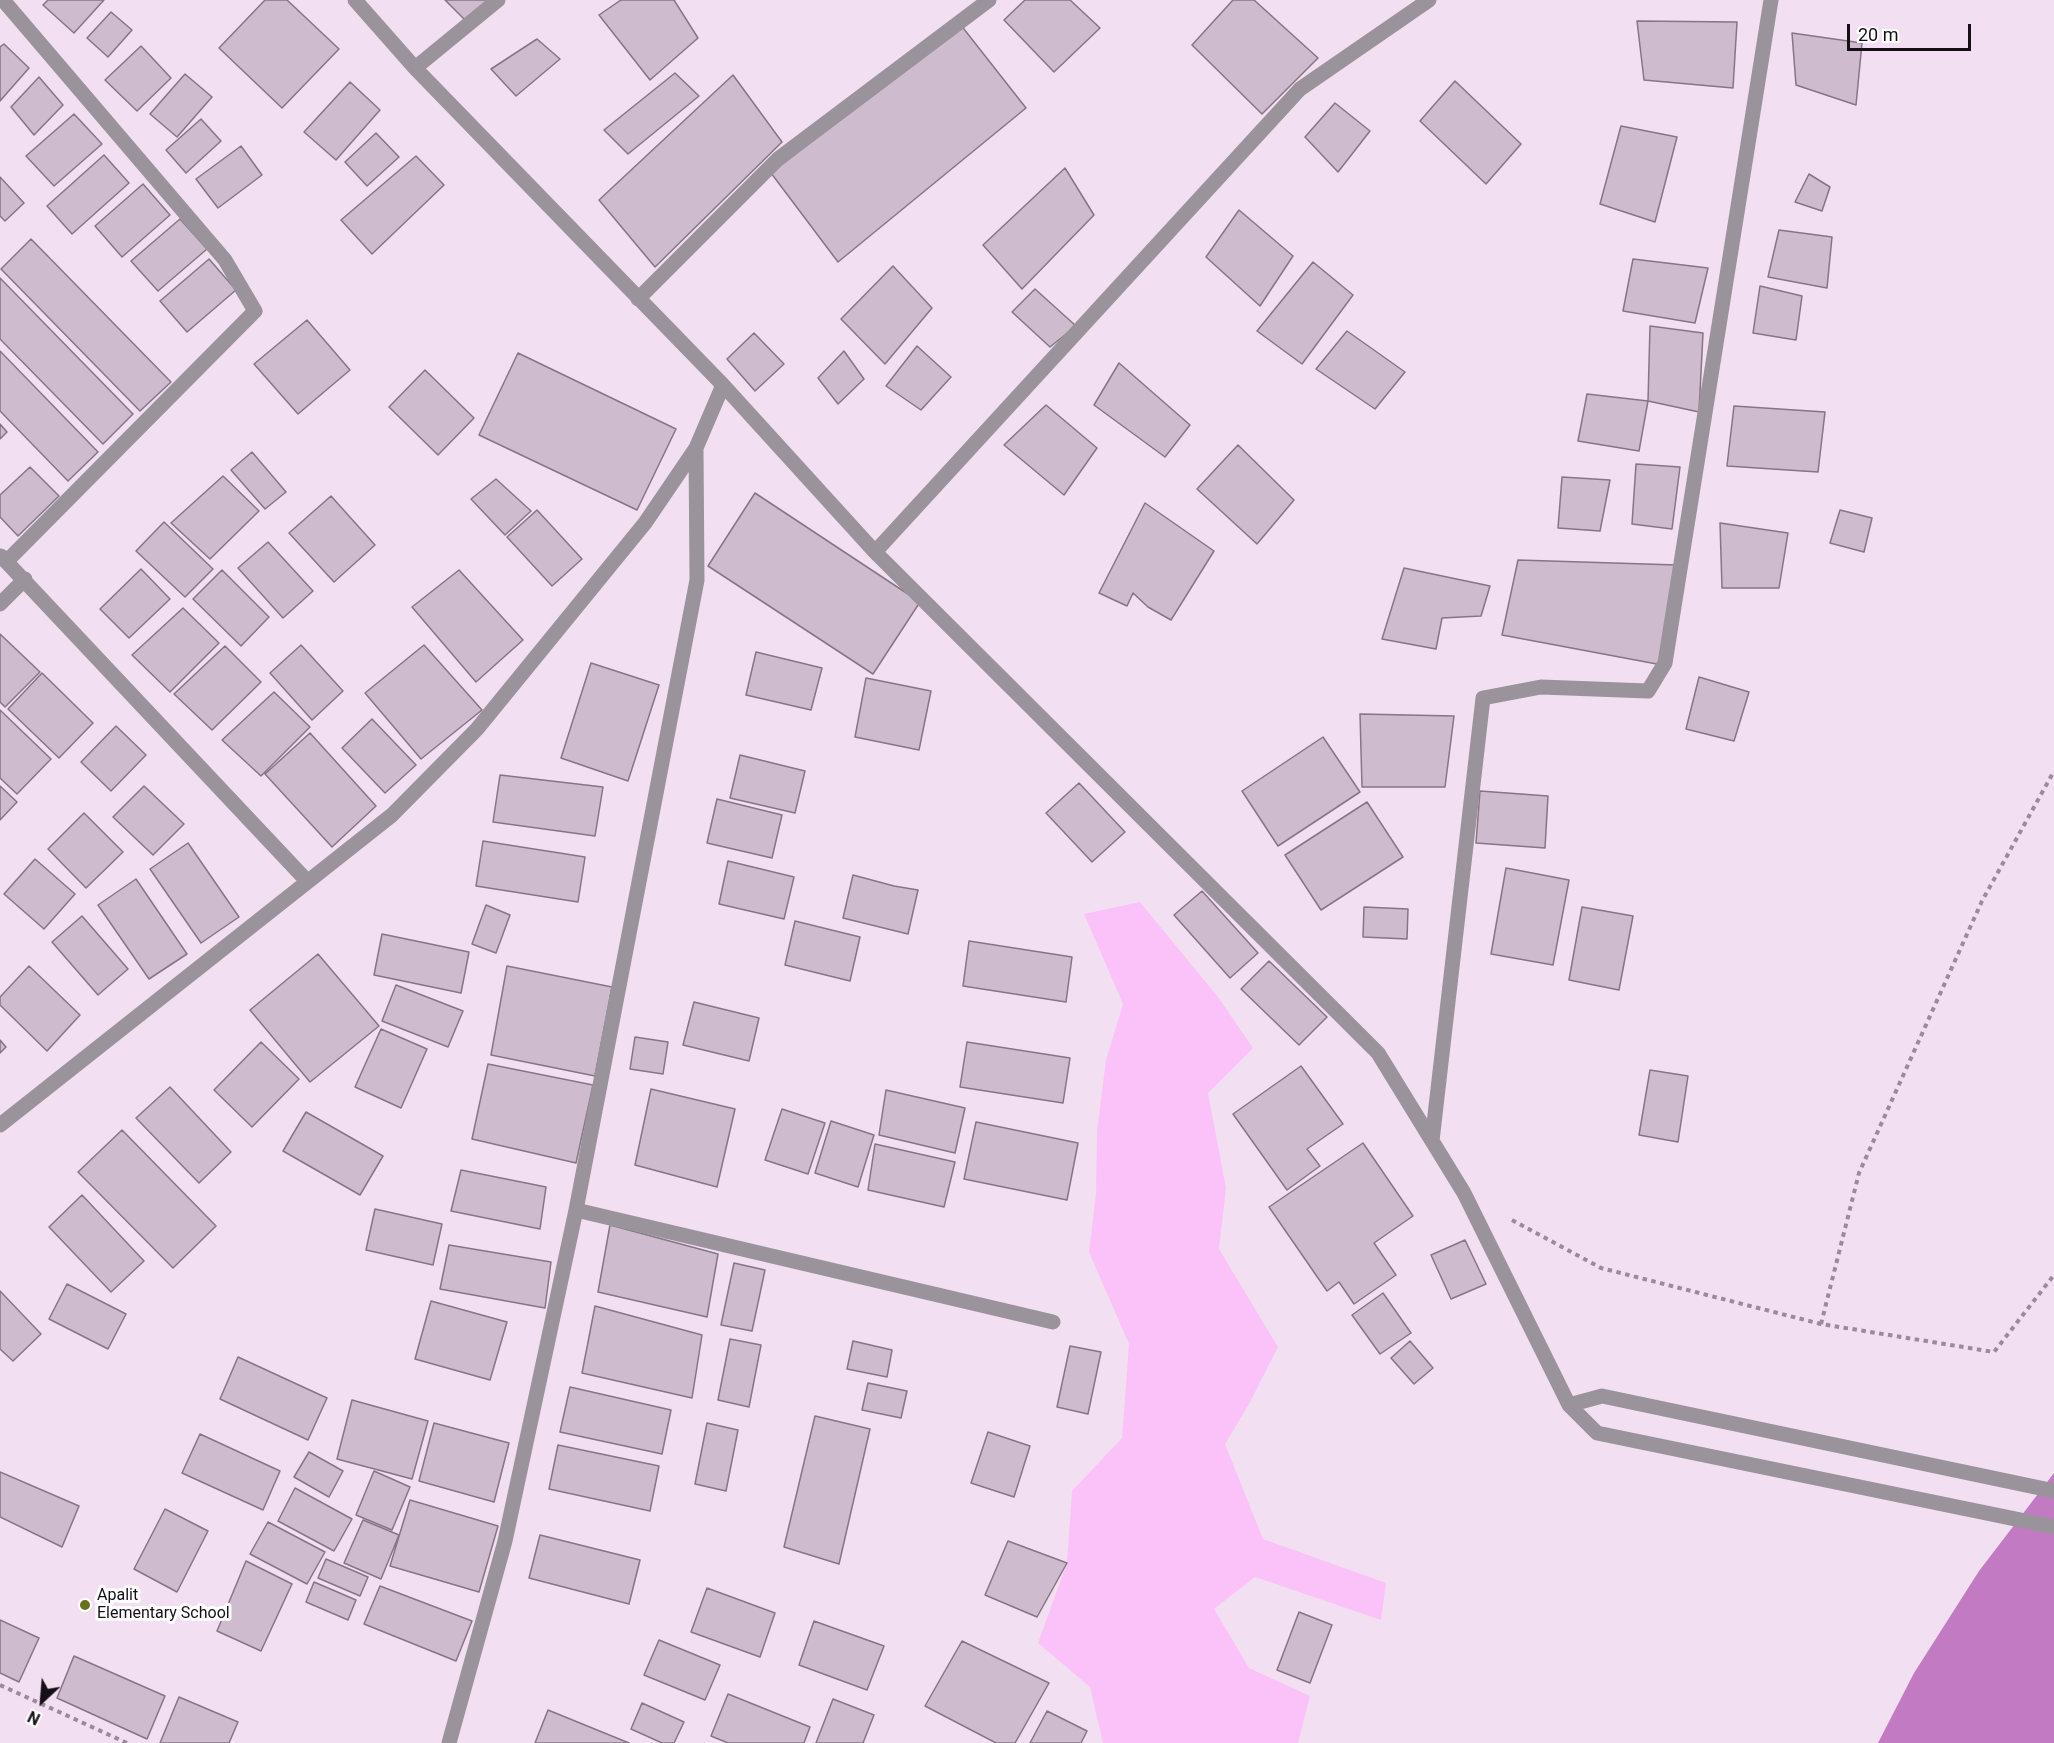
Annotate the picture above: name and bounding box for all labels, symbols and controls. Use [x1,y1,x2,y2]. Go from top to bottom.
scale bar [1850,12,1974,50]
text: 20 m [1858,24,1898,45]
place label: Apalit Elementary School [97,1586,230,1624]
marker: Apalit Elementary School [78,1598,92,1612]
north arrow [12,1671,72,1731]
text: N [25,1707,43,1729]

